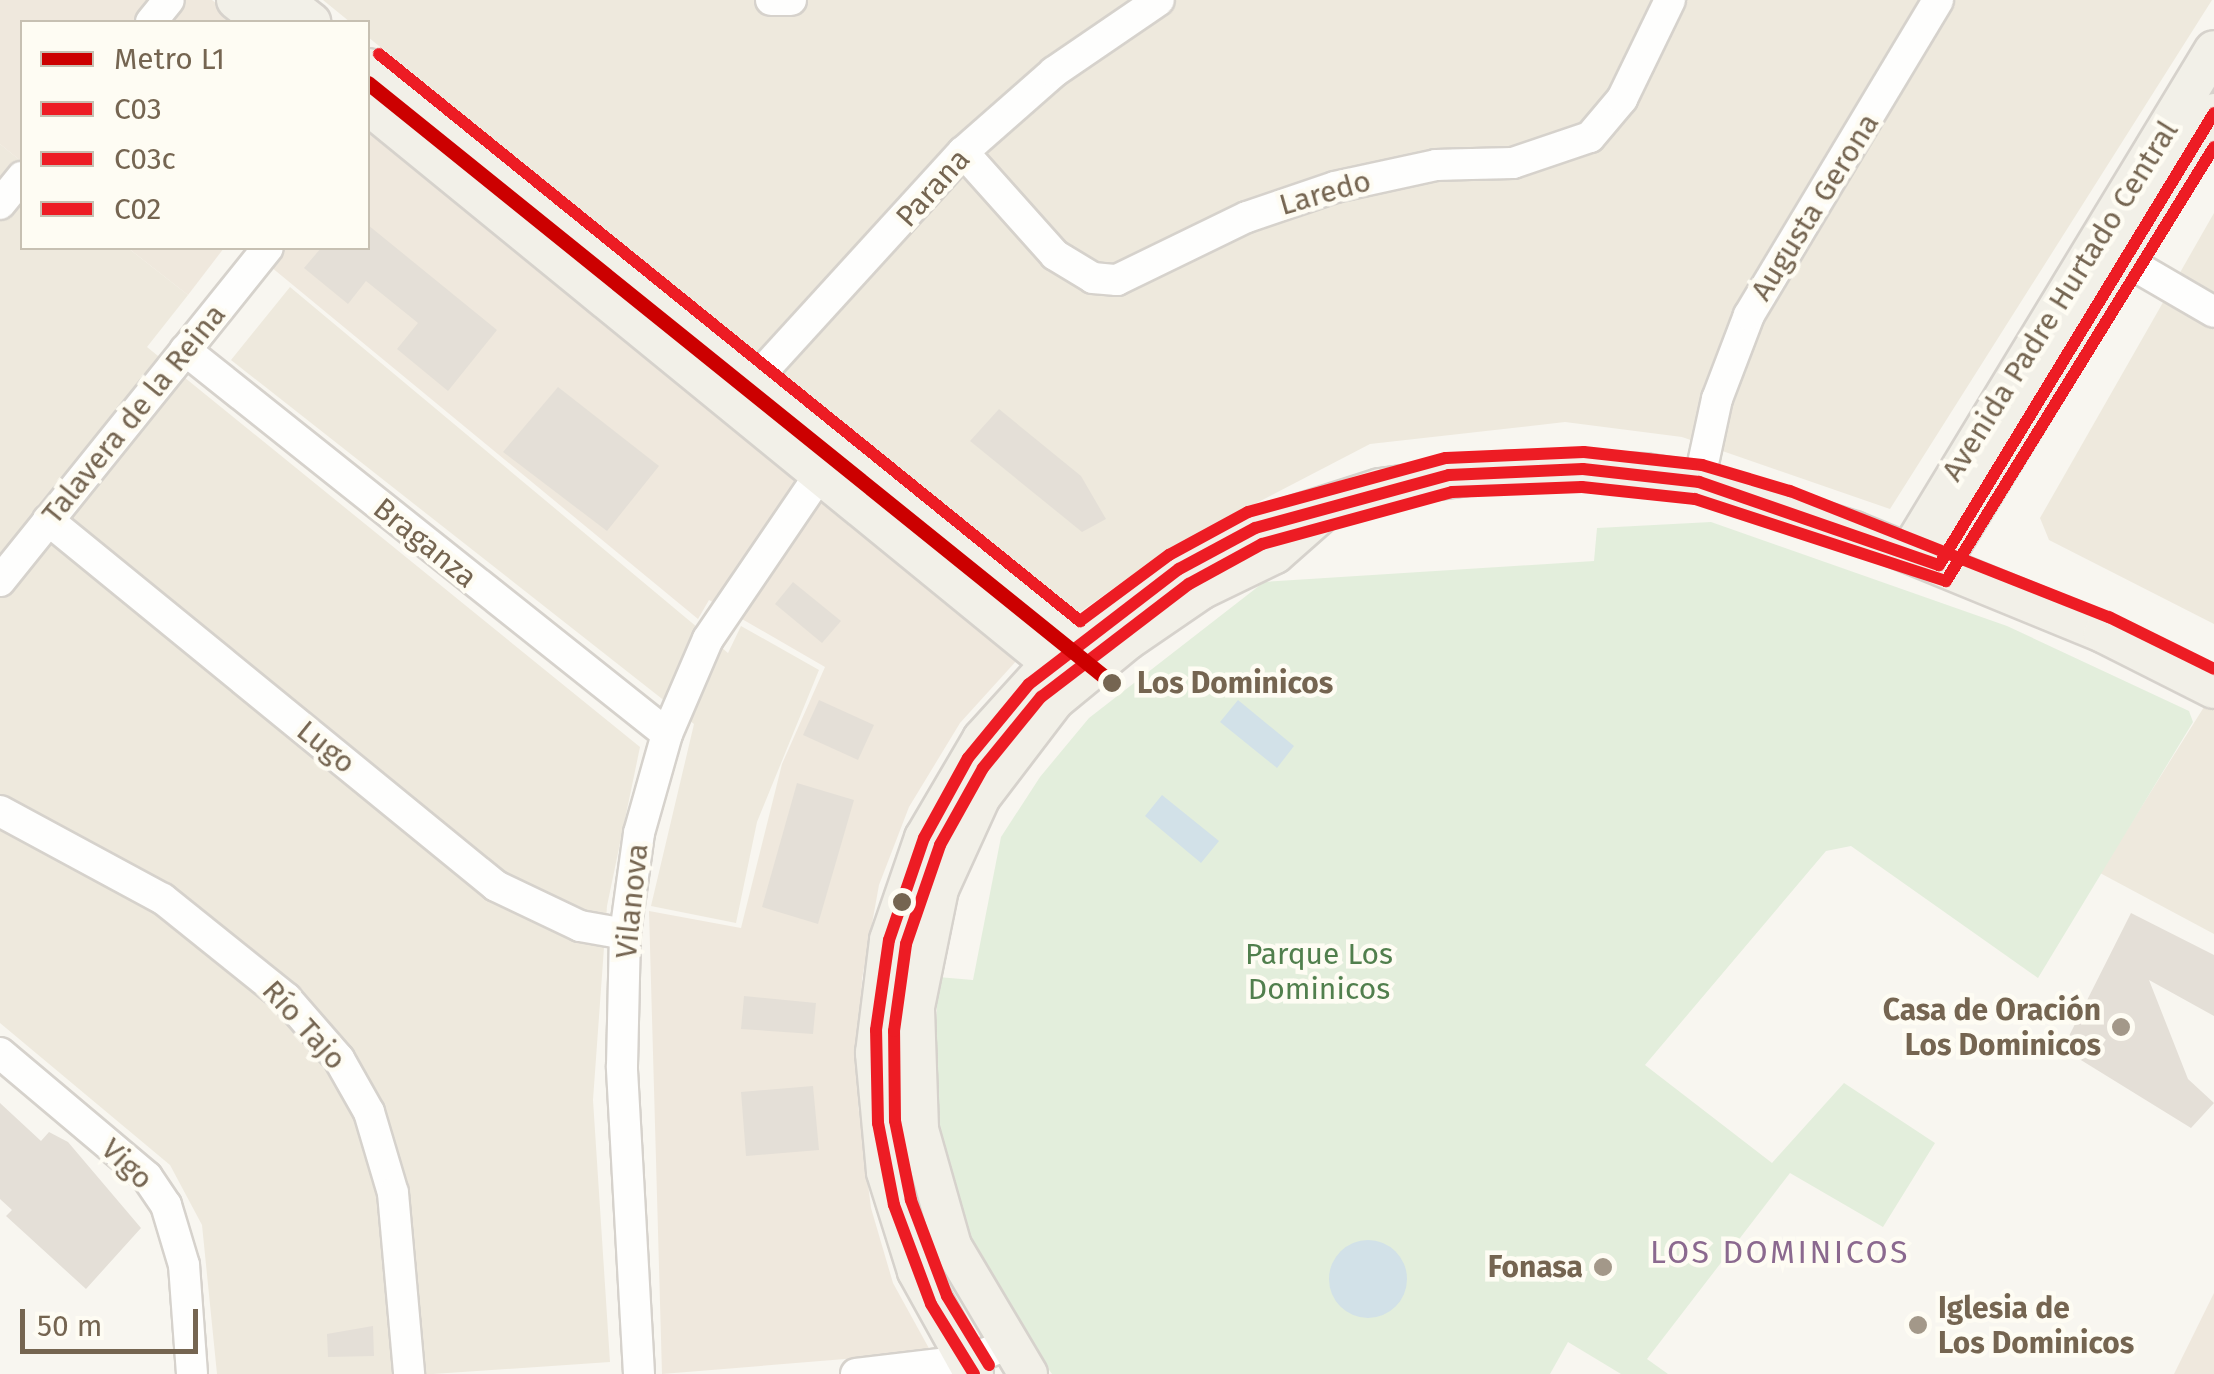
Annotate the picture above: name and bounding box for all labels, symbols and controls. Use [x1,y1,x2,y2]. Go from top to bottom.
legend [20,20,370,250]
text: Metro L1 [114,41,225,77]
text: C03 [114,91,162,127]
street label: Augusta Gerona [1743,107,1887,307]
street label: Avenida Padre Hurtado Central [1934,114,2186,488]
text: C03c [114,141,176,177]
street label: Parana [889,141,977,235]
street label: Laredo [1275,163,1375,223]
text: C02 [114,191,161,227]
street label: Talavera de la Reina [34,297,234,531]
street label: Braganza [366,490,484,596]
place label: Los Dominicos [1137,665,1333,701]
marker: Los Dominicos [1096,667,1128,699]
street label: Lugo [290,713,362,781]
street label: Vilanova [608,842,656,960]
unlabelled marker [892,892,912,912]
park label: Parque Los Dominicos [1245,936,1393,1006]
street label: Río Tajo [254,973,354,1077]
place label: Casa de Oración Los Dominicos [1883,992,2101,1062]
marker: Casa de Oración Los Dominicos [2110,1016,2132,1038]
street label: Vigo [94,1131,160,1197]
district label: LOS DOMINICOS [1650,1233,1910,1271]
place label: Fonasa [1488,1249,1583,1285]
marker: Fonasa [1592,1256,1614,1278]
scale bar [25,1289,202,1351]
place label: Iglesia de Los Dominicos [1938,1290,2134,1360]
text: 50 m [37,1308,102,1344]
marker: Iglesia de Los Dominicos [1907,1314,1929,1336]

